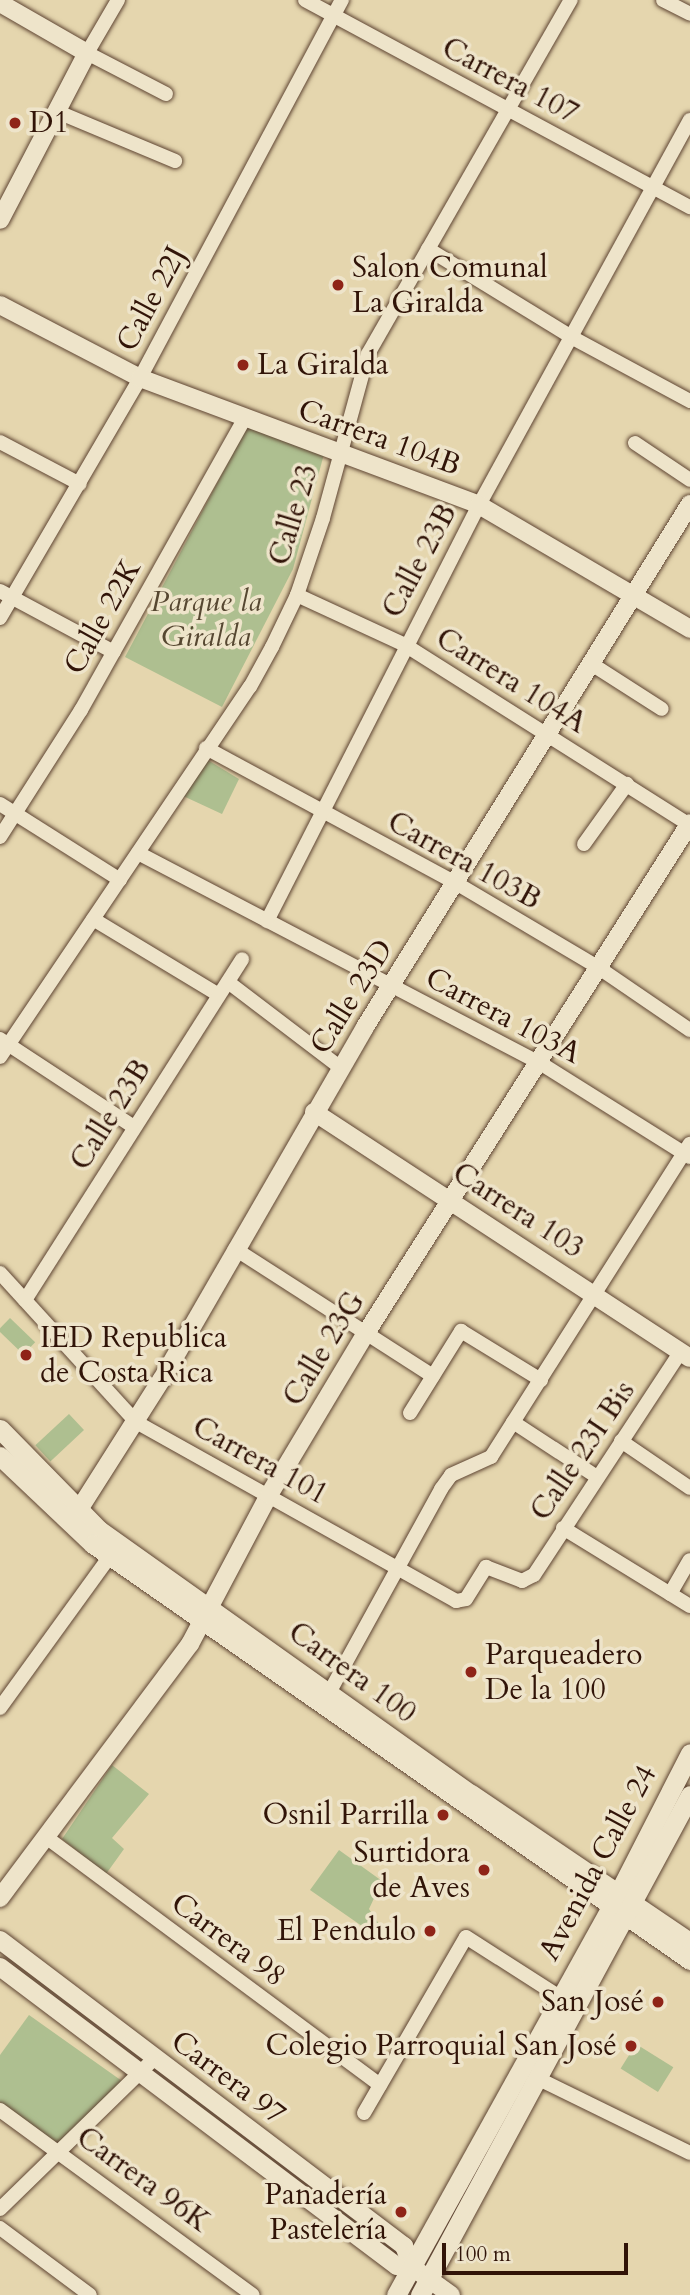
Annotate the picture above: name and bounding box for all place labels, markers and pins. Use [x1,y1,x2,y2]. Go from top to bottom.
place label: D1 [29,105,69,141]
marker: D1 [7,115,23,131]
place label: Salon Comunal La Giralda [352,250,548,320]
marker: Salon Comunal La Giralda [330,277,346,293]
place label: La Giralda [257,347,389,383]
marker: La Giralda [235,357,251,373]
place label: IED Republica de Costa Rica [40,1320,227,1390]
marker: IED Republica de Costa Rica [18,1347,34,1363]
place label: Parqueadero De la 100 [485,1637,642,1708]
marker: Parqueadero De la 100 [463,1664,479,1680]
place label: Osnil Parrilla [263,1797,429,1833]
marker: Osnil Parrilla [435,1807,451,1823]
place label: Surtidora de Aves [354,1835,470,1906]
marker: Surtidora de Aves [476,1862,492,1878]
place label: El Pendulo [277,1913,416,1949]
marker: El Pendulo [422,1923,438,1939]
place label: San José [541,1984,644,2020]
marker: San José [650,1994,666,2010]
place label: Colegio Parroquial San José [266,2028,617,2064]
marker: Colegio Parroquial San José [623,2038,639,2054]
place label: Panadería Pastelería [264,2177,387,2248]
marker: Panadería Pastelería [393,2204,409,2220]

